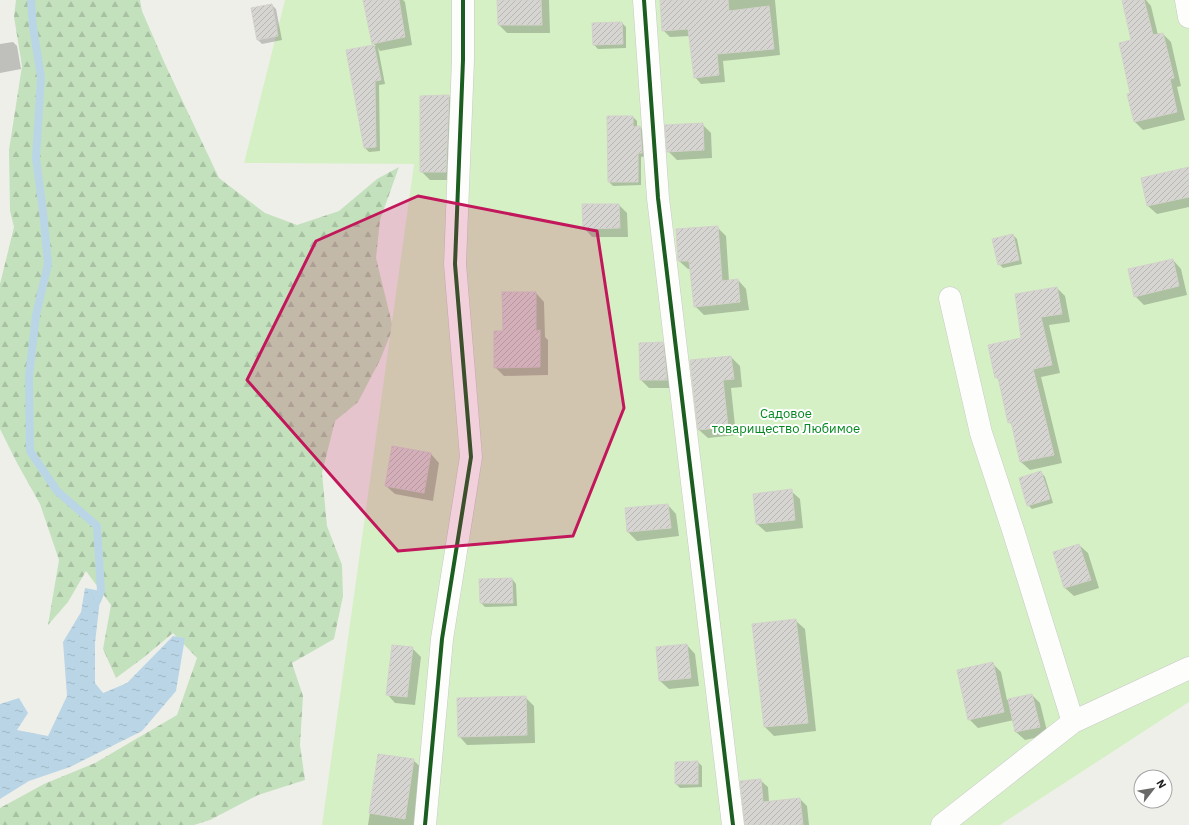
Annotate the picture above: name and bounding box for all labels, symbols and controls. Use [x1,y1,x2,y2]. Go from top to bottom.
park label: Садовое товарищество Любимое [712,405,860,437]
north arrow [1133,769,1173,809]
text: N [1154,777,1170,791]

